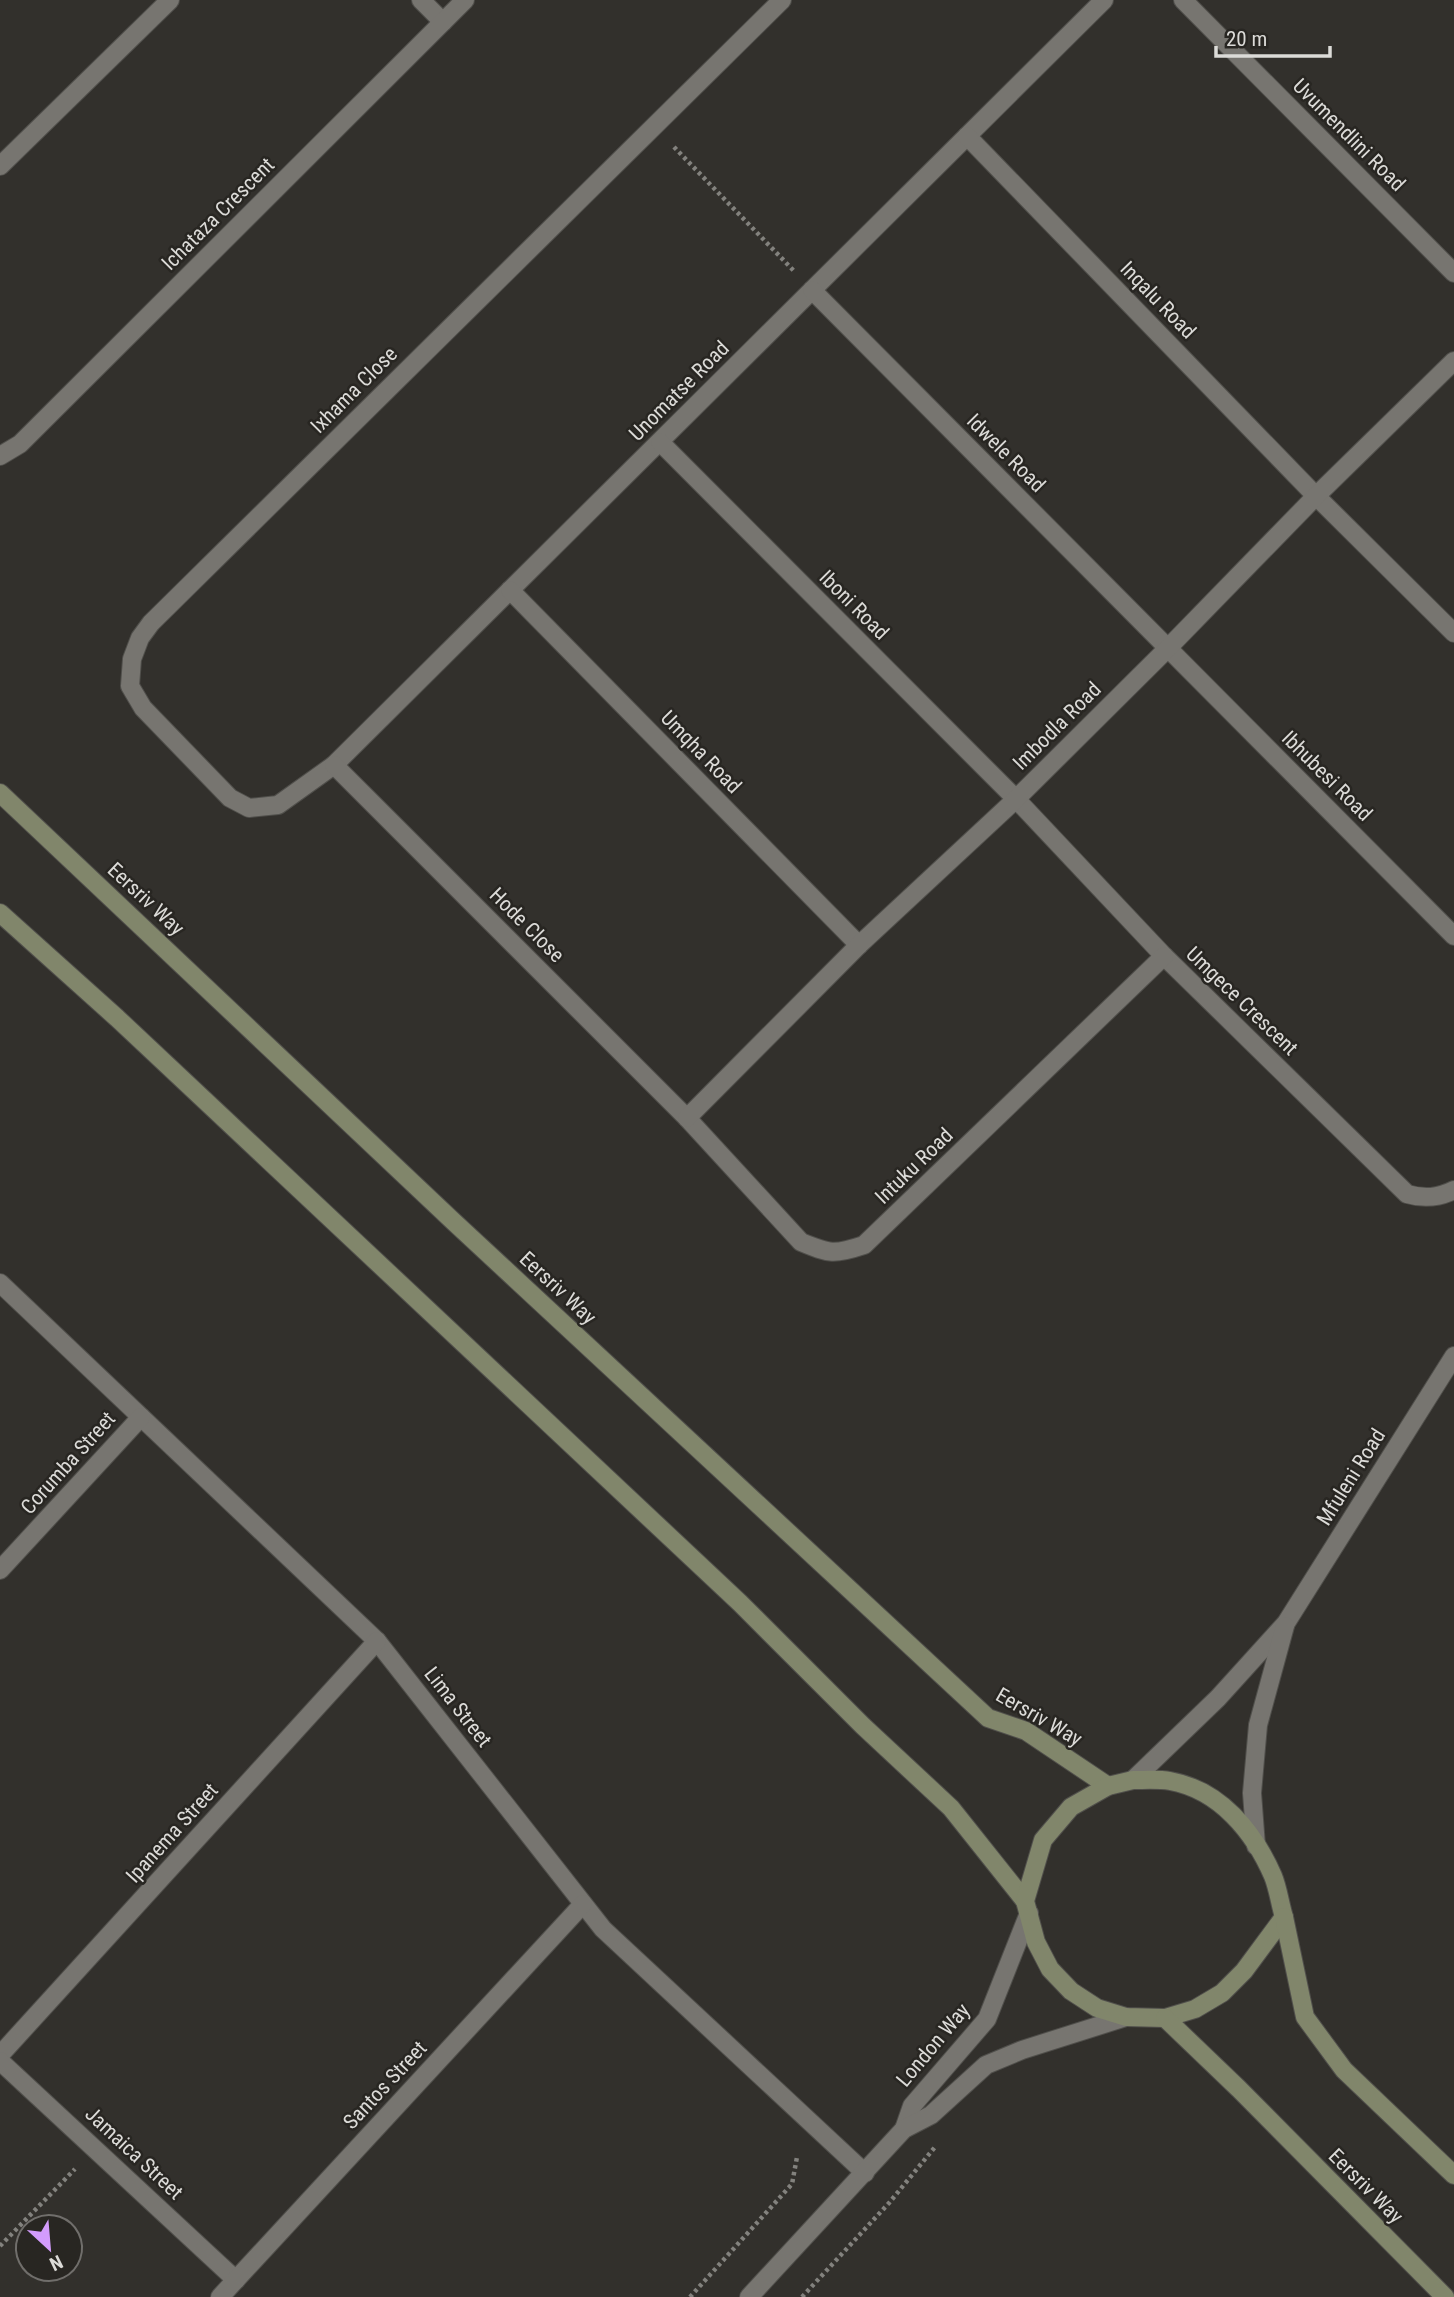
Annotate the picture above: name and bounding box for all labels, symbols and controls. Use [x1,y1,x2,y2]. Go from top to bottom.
scale bar [1216,14,1330,58]
text: 20 m [1226,27,1267,51]
street label: Uvumendlini Road [1288,74,1410,196]
street label: Ichataza Crescent [157,153,279,275]
street label: Inqalu Road [1115,256,1201,344]
street label: Unomatse Road [624,336,734,446]
street label: Ixhama Close [306,342,402,438]
street label: Idwele Road [962,409,1050,497]
street label: Iboni Road [814,565,894,645]
street label: Imbodla Road [1008,677,1106,775]
street label: Umqha Road [656,706,746,798]
street label: Ibhubesi Road [1277,726,1377,826]
street label: Eersriv Way [103,858,189,940]
street label: Hode Close [485,883,569,967]
street label: Umgece Crescent [1181,942,1303,1060]
street label: Intuku Road [870,1123,958,1209]
street label: Eersriv Way [515,1247,601,1329]
street label: Corumba Street [16,1407,120,1519]
street label: Mfuleni Road [1312,1424,1390,1530]
street label: Lima Street [419,1662,497,1752]
street label: Eersriv Way [992,1683,1087,1751]
street label: Ipanema Street [121,1778,223,1888]
street label: London Way [891,1998,975,2091]
street label: Santos Street [338,2036,432,2134]
street label: Jamaica Street [80,2102,188,2204]
street label: Eersriv Way [1324,2144,1408,2228]
north arrow [14,2213,84,2283]
text: N [46,2250,67,2276]

